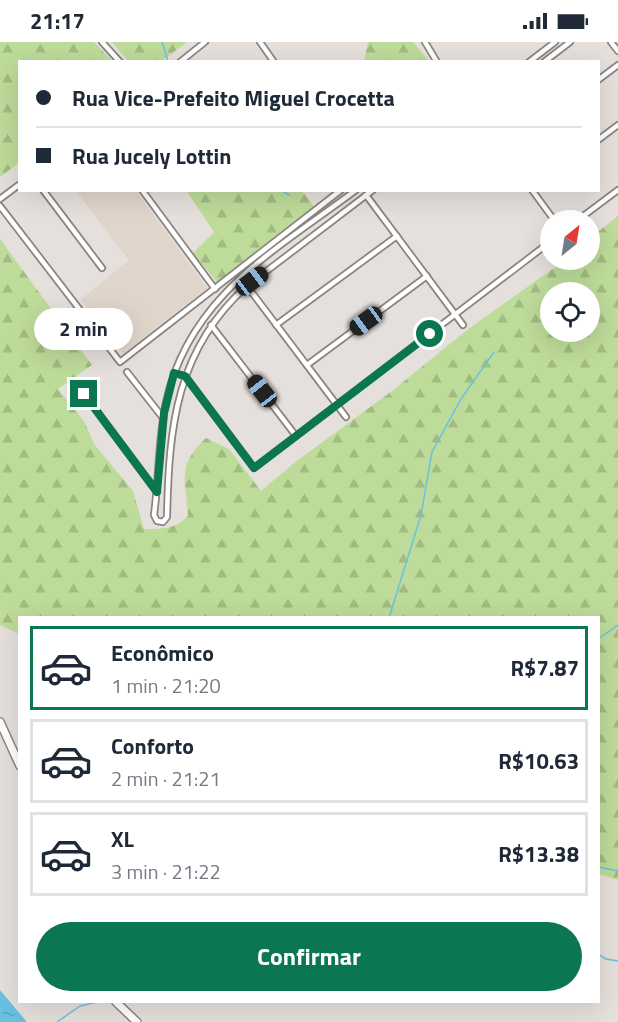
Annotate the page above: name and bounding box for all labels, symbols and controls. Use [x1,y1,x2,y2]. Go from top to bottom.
text: 21:17 [30,4,85,38]
text: Rua Vice-Prefeito Miguel Crocetta [72,81,395,115]
text: Rua Jucely Lottin [72,139,231,173]
north arrow [540,210,600,270]
map controls [540,210,600,342]
car [232,263,272,299]
button: locate [540,282,600,342]
car [346,303,386,339]
callout: 2 min [34,307,134,349]
text: 2 min [59,313,108,344]
route start [416,320,443,347]
car [244,371,280,411]
route end [70,380,97,407]
text: Econômico [111,636,214,670]
icon: car [39,641,93,695]
text: R$7.87 [510,651,579,685]
text: 1 min · 21:20 [111,670,221,701]
text: Conforto [111,729,194,763]
icon: car [39,734,93,788]
text: R$10.63 [498,744,579,778]
text: 2 min · 21:21 [111,763,221,794]
text: XL [111,822,134,856]
icon: car [39,827,93,881]
text: R$13.38 [498,837,579,871]
text: 3 min · 21:22 [111,856,221,887]
button: Confirmar [36,922,582,991]

